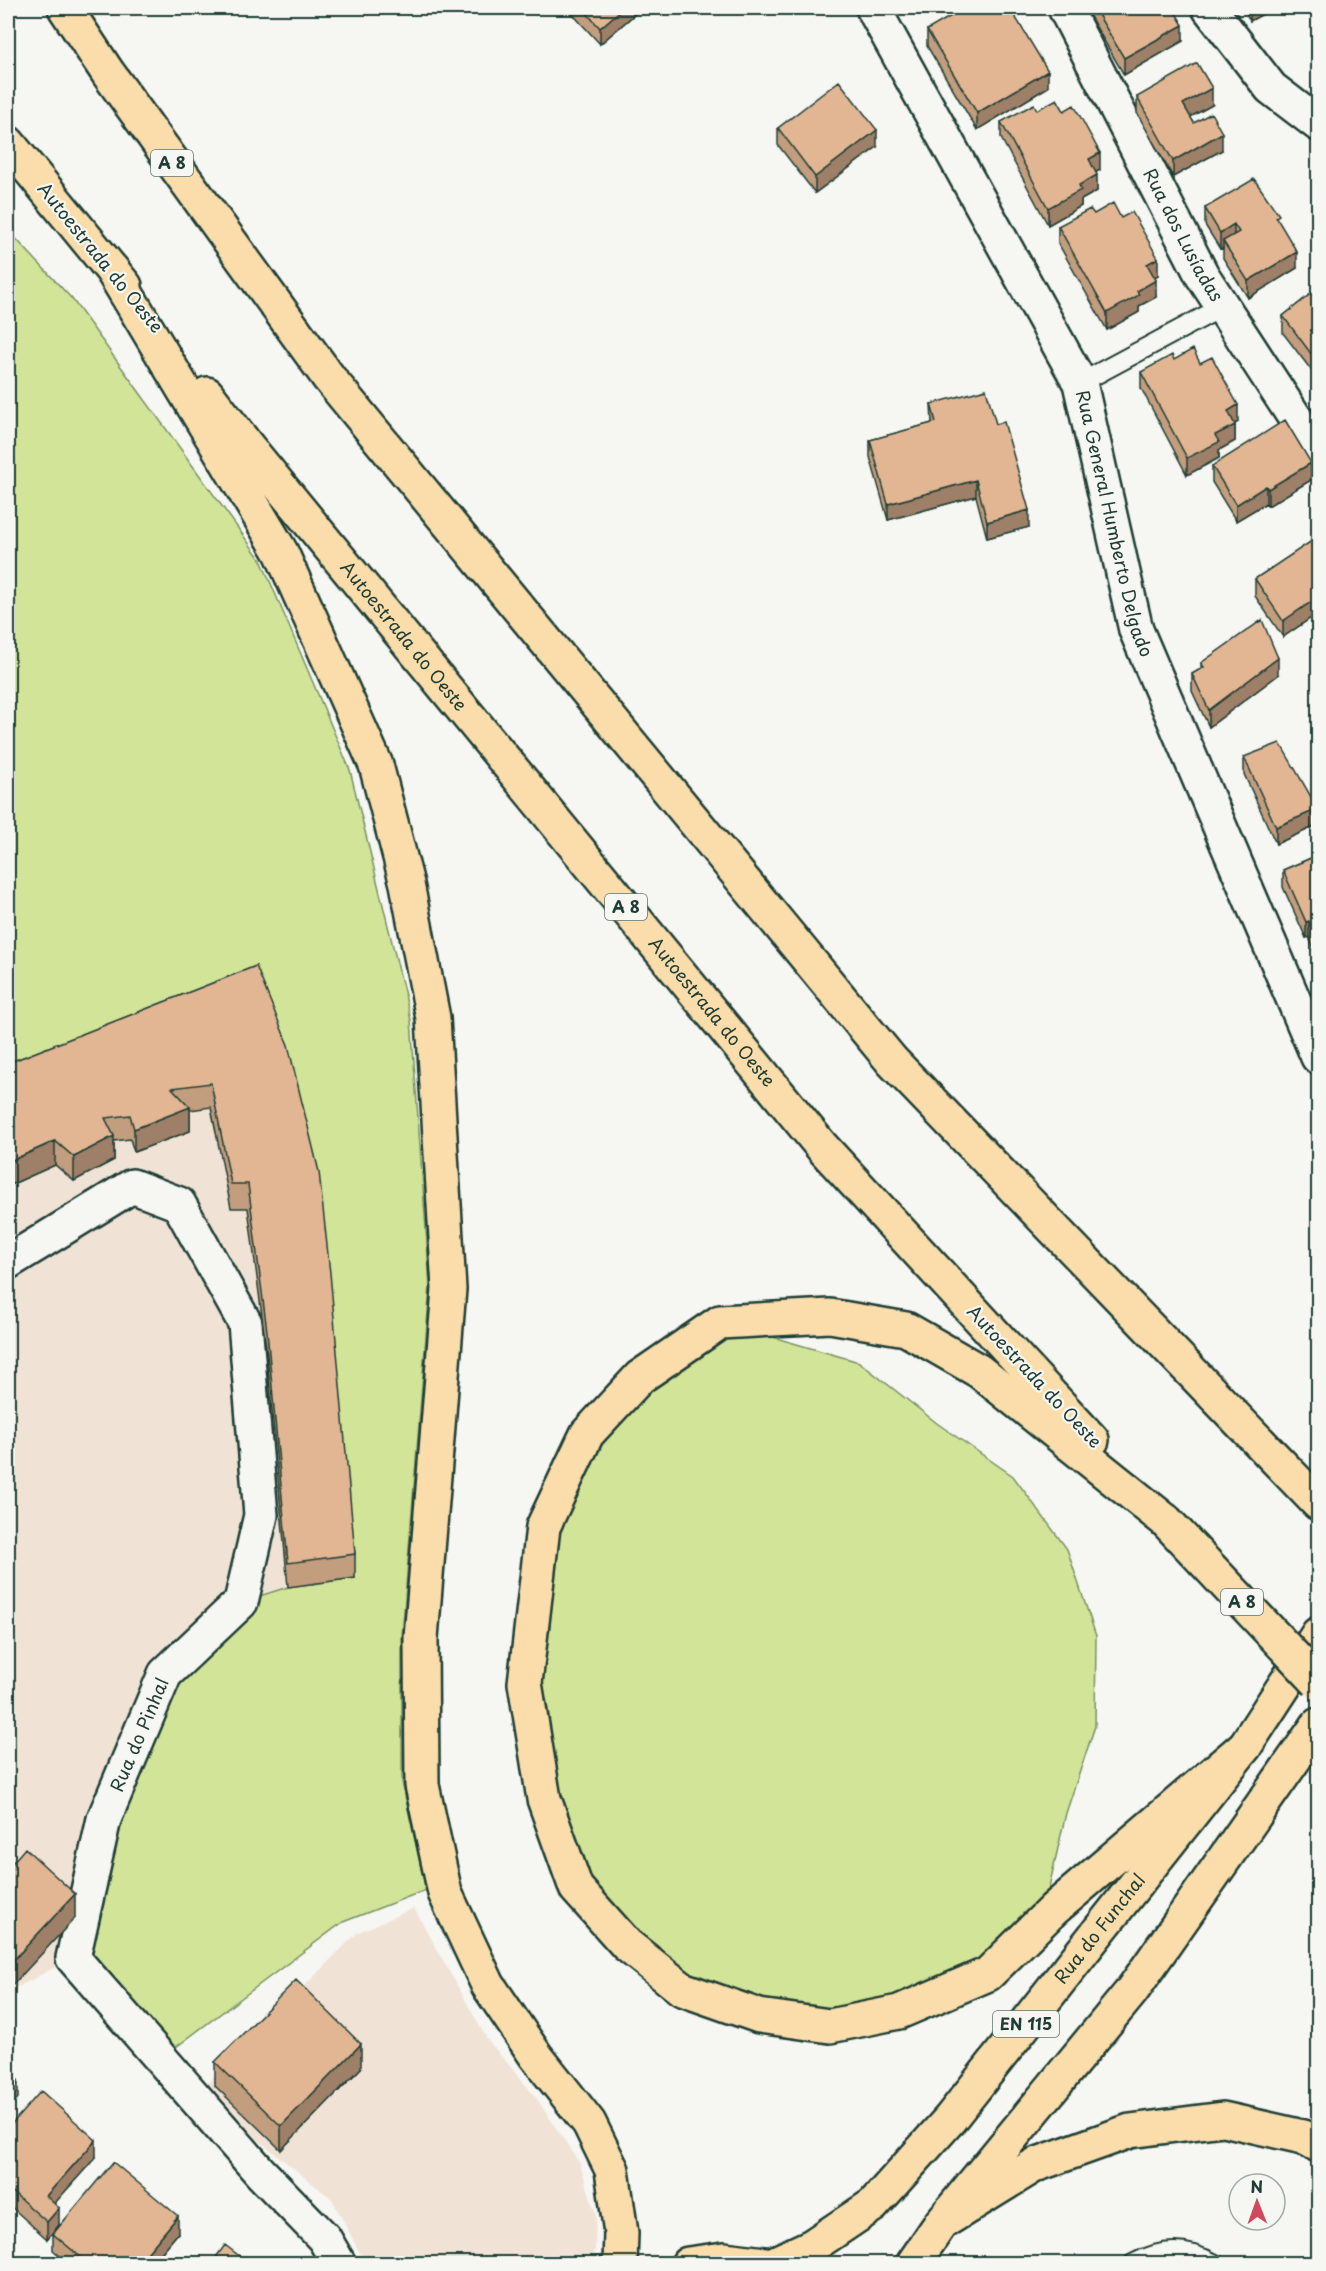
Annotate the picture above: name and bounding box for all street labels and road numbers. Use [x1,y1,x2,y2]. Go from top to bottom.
road number: A 8 [151,150,193,176]
street label: Rua dos Lusíadas [1138,163,1231,306]
street label: Autoestrada do Oeste [32,176,171,338]
street label: Rua General Humberto Delgado [1070,387,1161,661]
street label: Autoestrada do Oeste [335,555,474,717]
road number: A 8 [605,894,647,920]
street label: Autoestrada do Oeste [643,930,782,1092]
street label: Autoestrada do Oeste [961,1298,1109,1454]
road number: A 8 [1221,1589,1263,1615]
street label: Rua do Pinhal [103,1673,175,1796]
street label: Rua do Funchal [1047,1867,1151,1989]
road number: EN 115 [993,2011,1059,2037]

